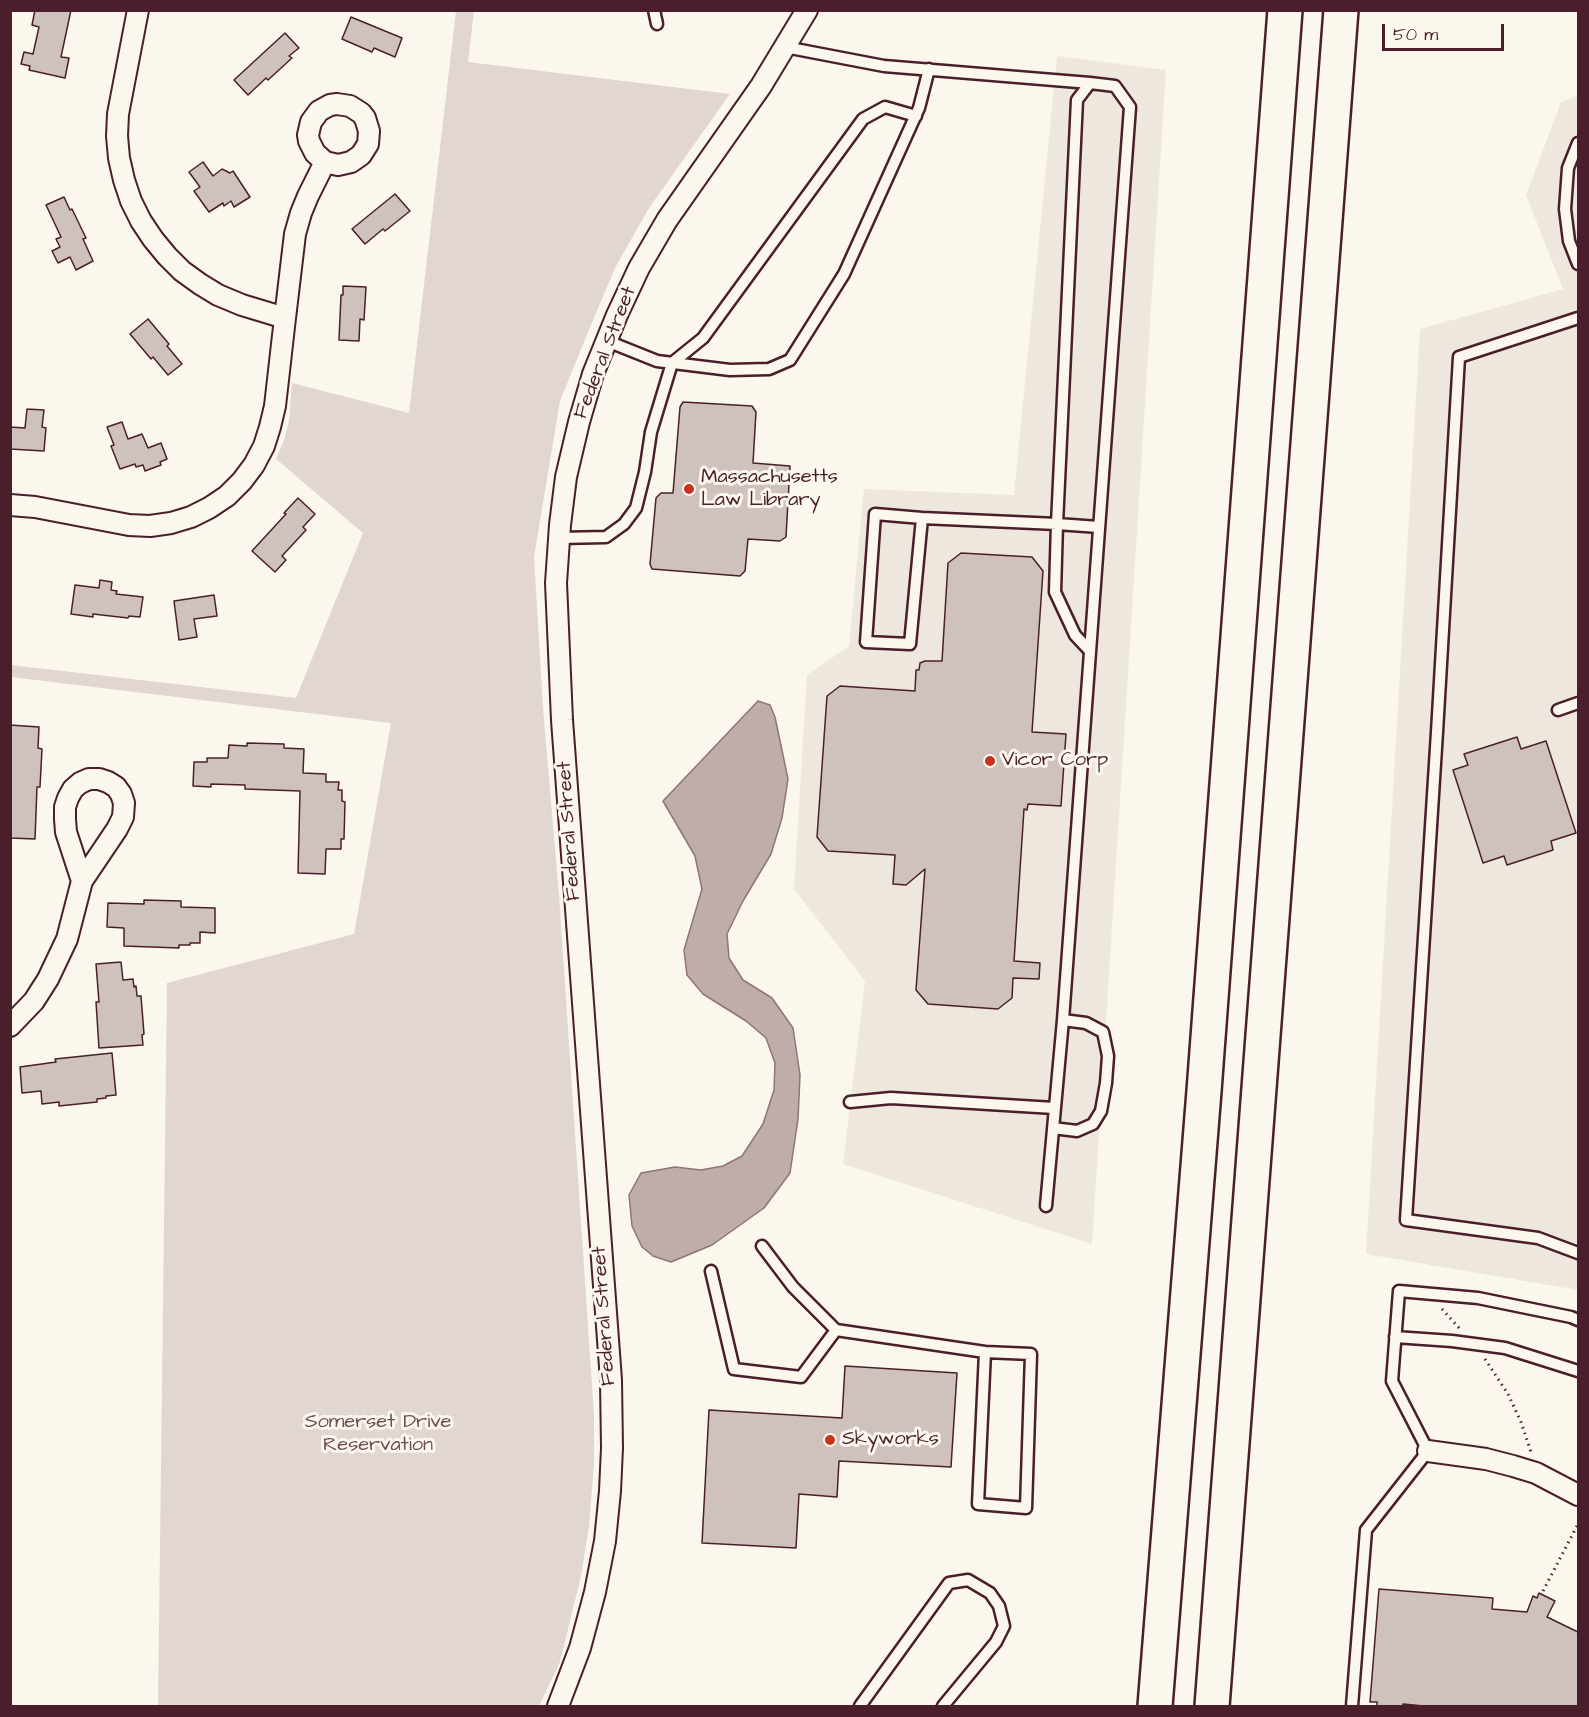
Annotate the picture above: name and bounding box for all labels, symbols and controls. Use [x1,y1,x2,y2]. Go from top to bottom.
scale bar [1385,12,1506,50]
text: 50 m [1393,22,1438,47]
street label: Federal Street [570,283,642,423]
place label: Massachusetts Law Library [701,466,838,513]
marker: Massachusetts Law Library [682,482,696,496]
place label: Vicor Corp [1002,749,1108,773]
marker: Vicor Corp [983,754,997,768]
street label: Federal Street [553,760,587,902]
street label: Federal Street [588,1245,622,1387]
park label: Somerset Drive Reservation [305,1411,451,1458]
place label: Skyworks [842,1428,939,1452]
marker: Skyworks [823,1433,837,1447]

